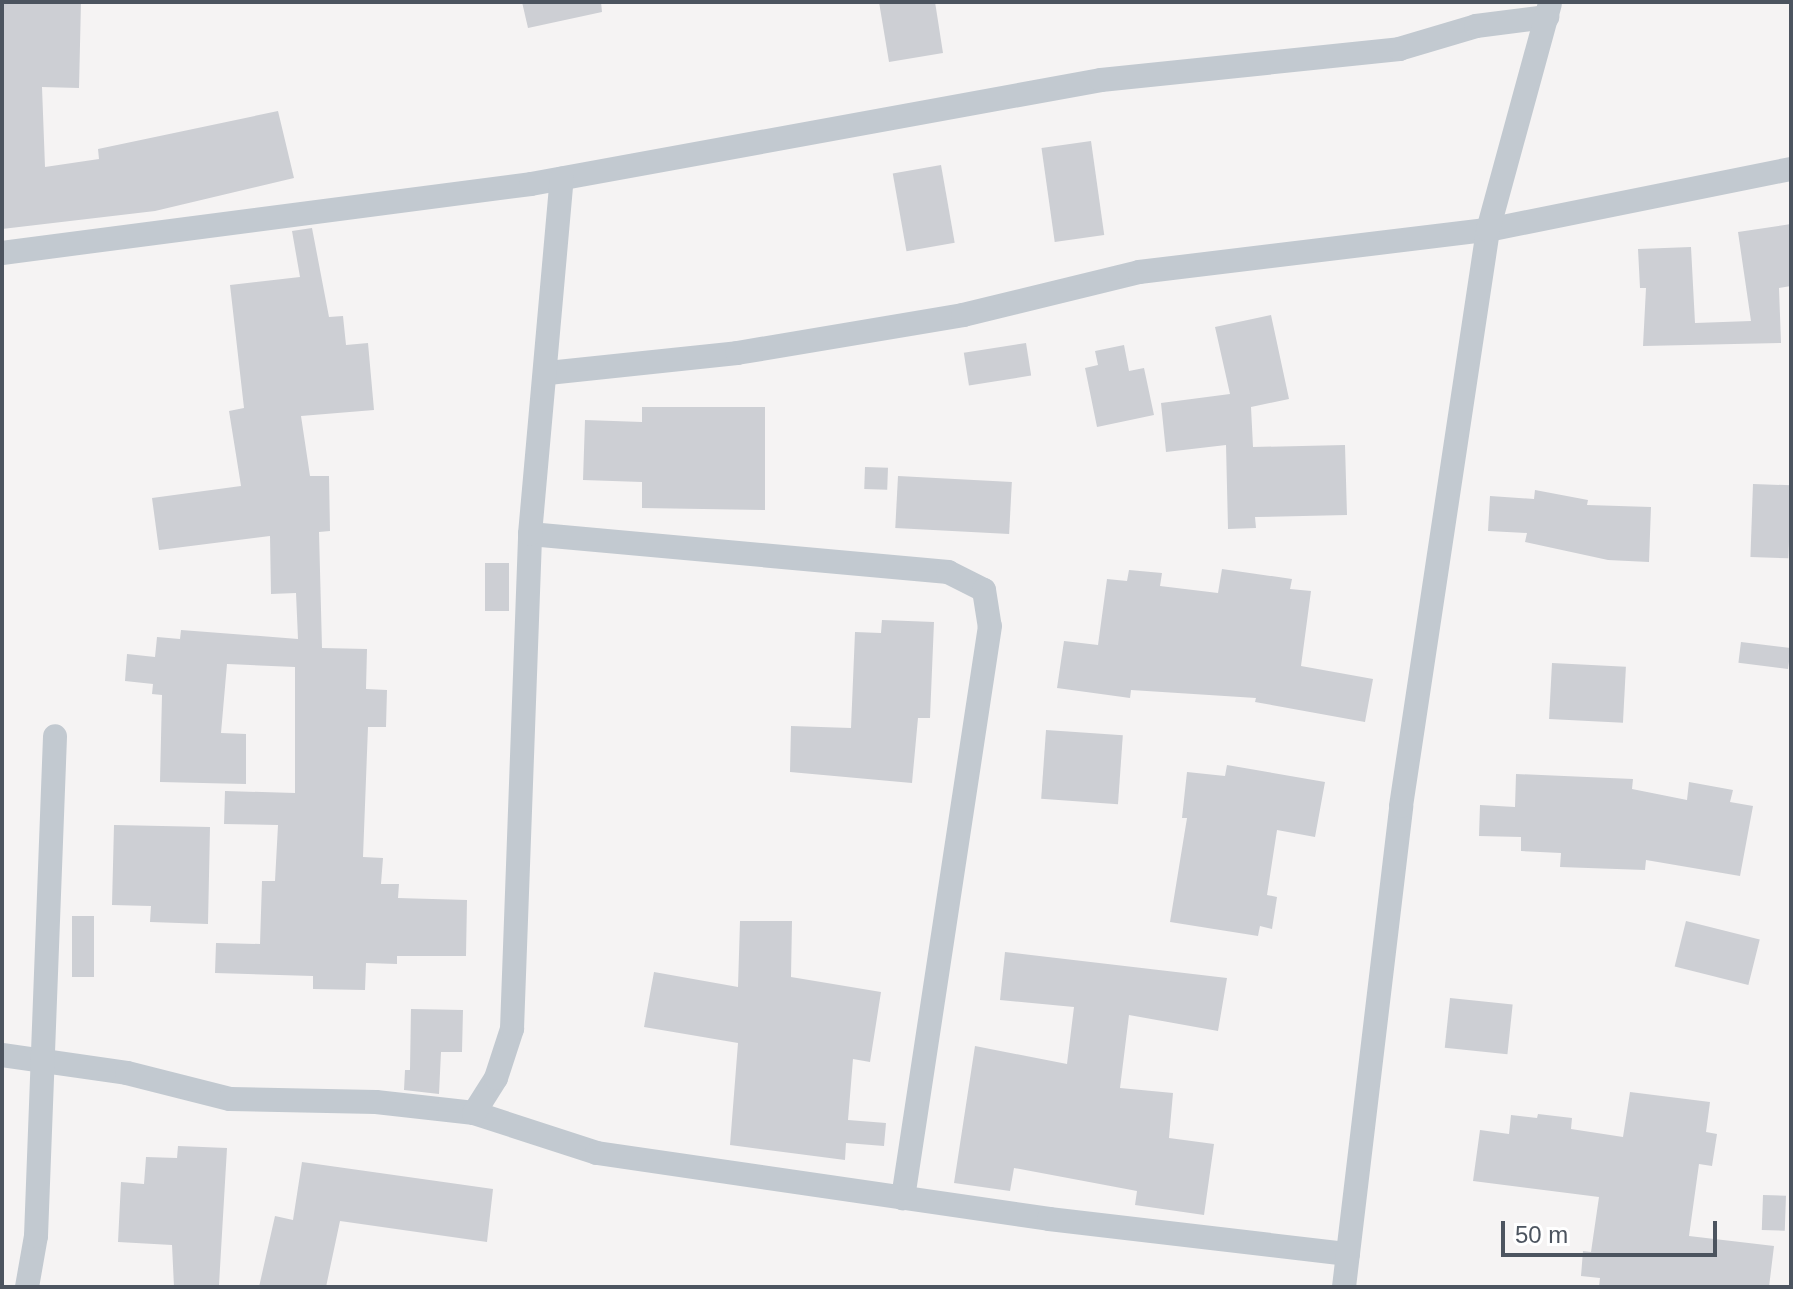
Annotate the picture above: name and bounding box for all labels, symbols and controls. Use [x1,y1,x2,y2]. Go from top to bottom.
scale bar [1505,1205,1721,1255]
text: 50 m [1515,1221,1568,1248]

